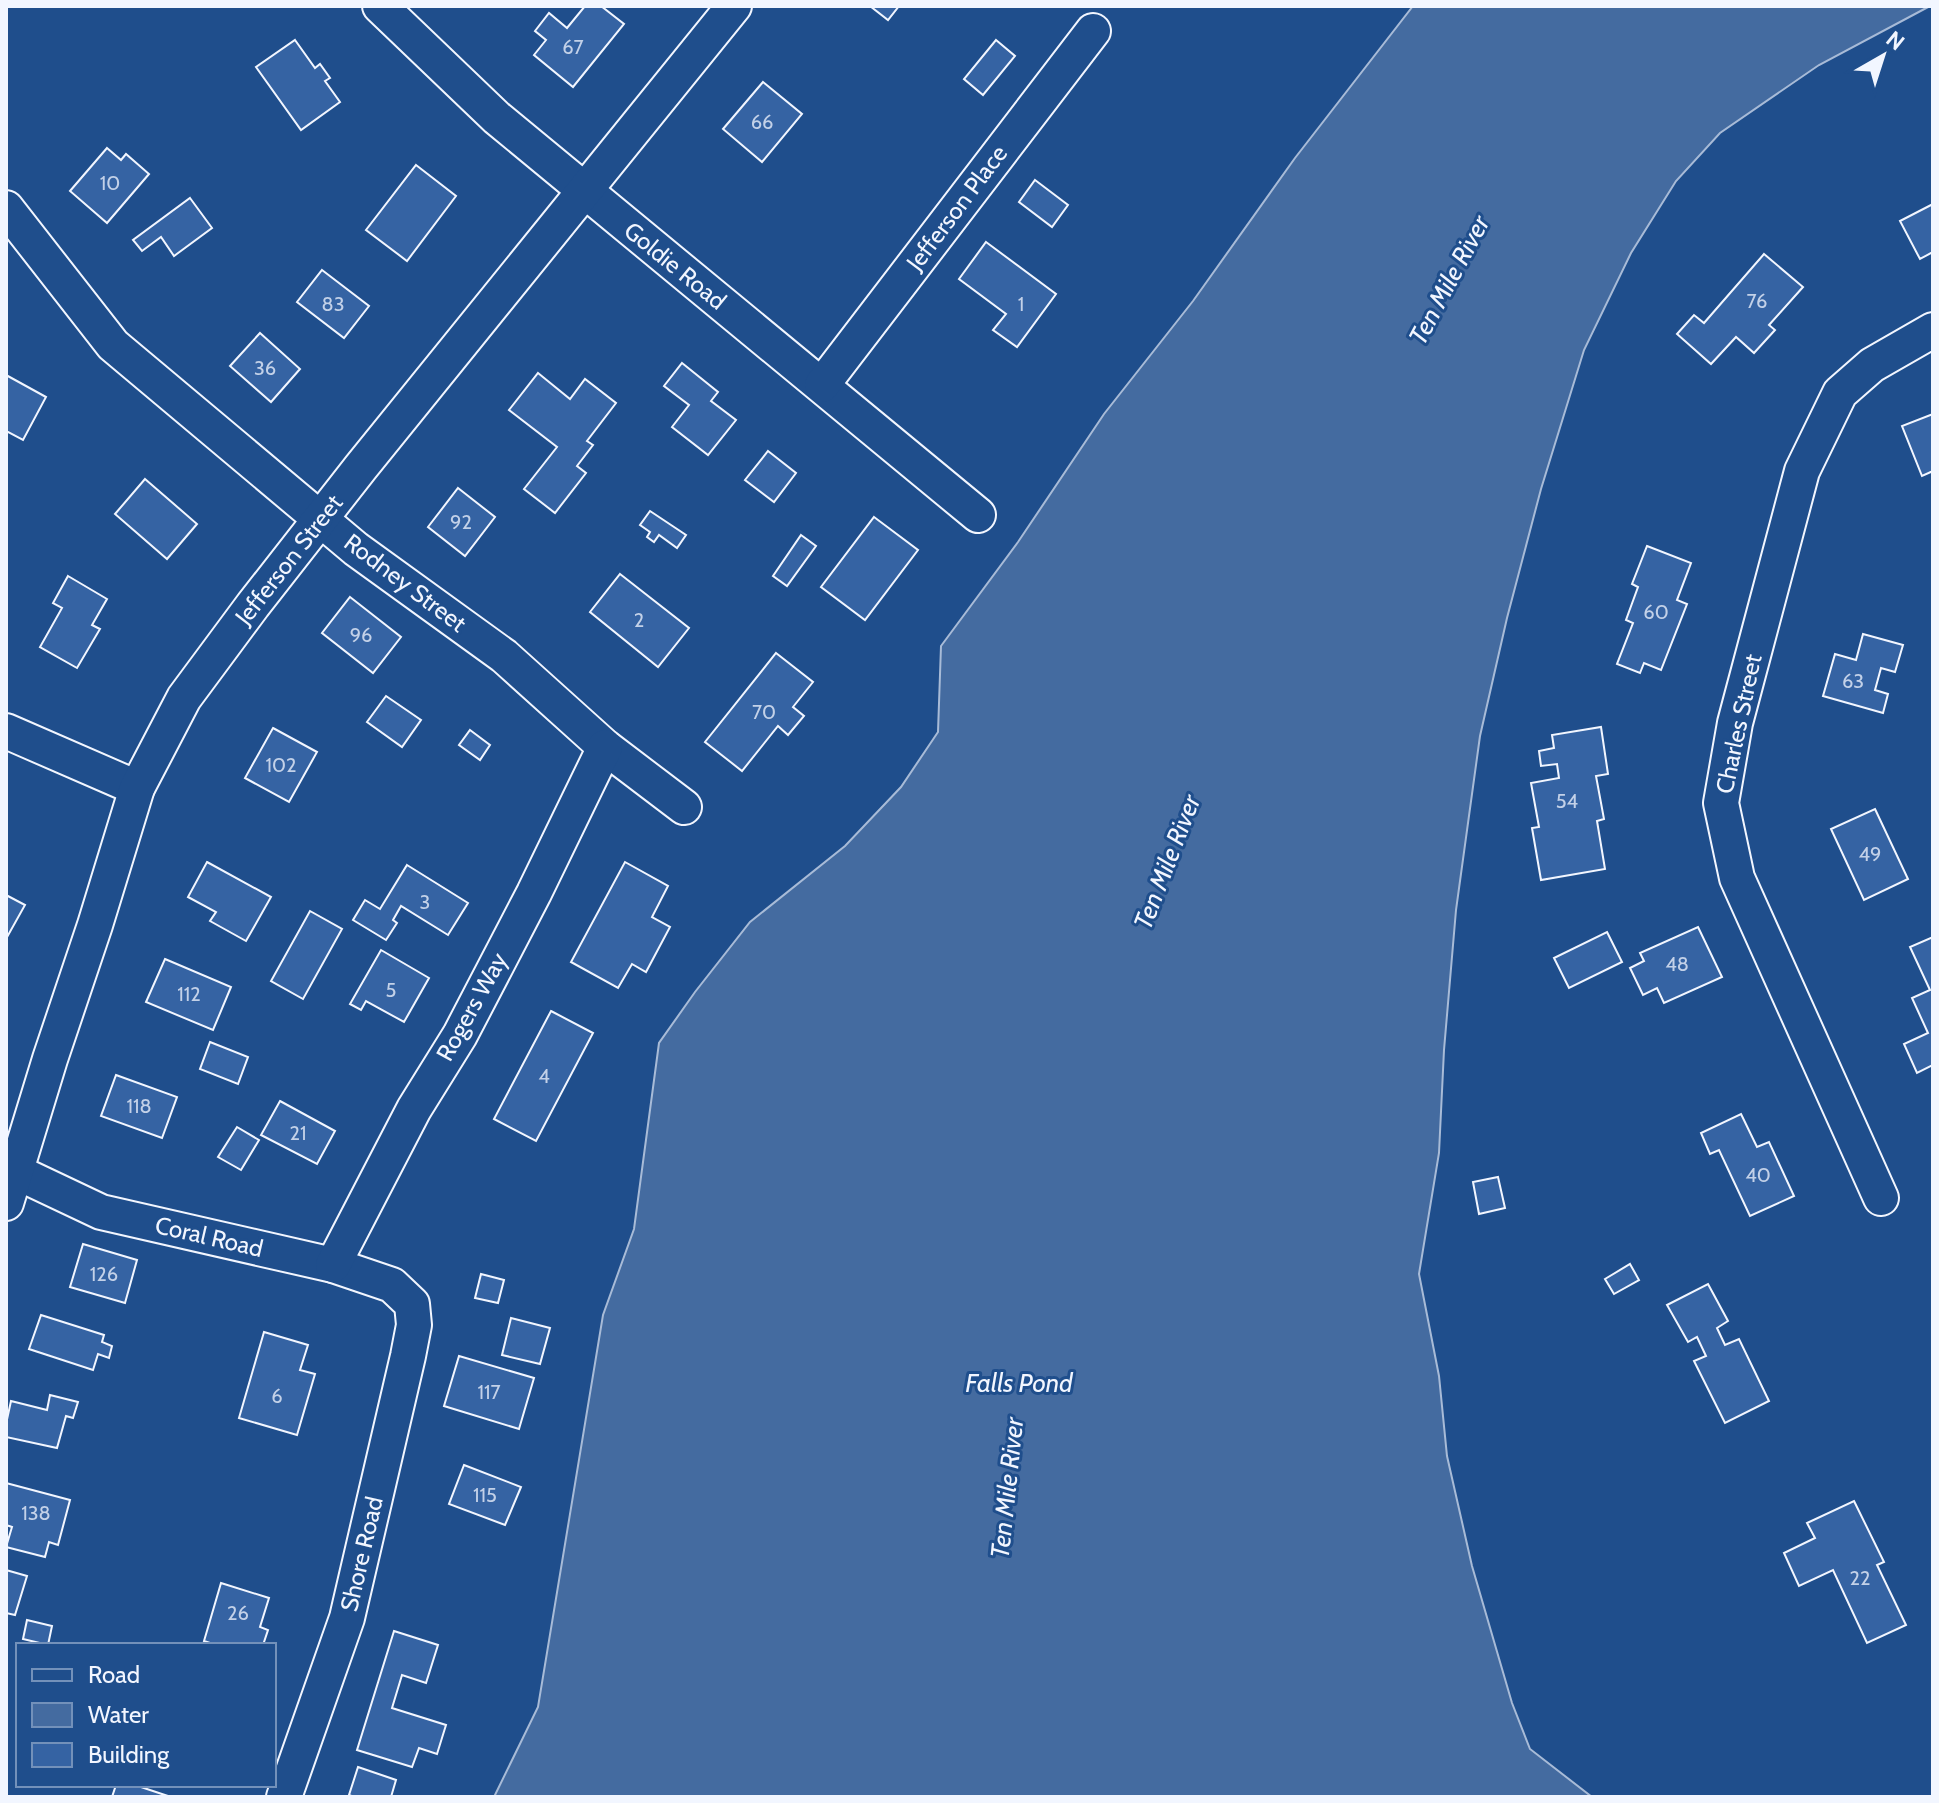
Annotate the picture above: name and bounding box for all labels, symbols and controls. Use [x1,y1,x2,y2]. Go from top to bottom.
north arrow [1843,16,1923,96]
text: N [1881,25,1910,56]
house number: 67 [562,35,584,59]
house number: 66 [751,110,773,134]
street label: Jefferson Place [899,139,1013,277]
house number: 10 [100,171,120,195]
water label: Ten Mile River [1402,209,1497,350]
street label: Goldie Road [618,216,732,316]
house number: 76 [1747,289,1767,313]
house number: 83 [322,292,344,316]
house number: 1 [1018,292,1024,316]
house number: 36 [254,356,276,380]
street label: Jefferson Street [228,489,348,631]
house number: 92 [450,510,472,534]
street label: Rodney Street [339,527,472,638]
house number: 60 [1643,600,1669,624]
house number: 2 [634,608,644,632]
house number: 96 [350,623,372,647]
street label: Charles Street [1710,652,1767,796]
house number: 63 [1842,669,1864,693]
house number: 70 [752,700,776,724]
house number: 102 [266,753,296,777]
water label: Ten Mile River [1127,789,1208,934]
house number: 54 [1556,789,1579,813]
house number: 49 [1859,842,1881,866]
house number: 3 [420,890,430,914]
street label: Rogers Way [430,948,513,1066]
house number: 48 [1665,952,1689,976]
house number: 5 [386,978,396,1002]
house number: 112 [177,982,201,1006]
house number: 4 [538,1064,550,1088]
house number: 118 [126,1094,152,1118]
house number: 21 [290,1121,307,1145]
house number: 40 [1745,1163,1771,1187]
street label: Coral Road [152,1210,266,1263]
house number: 126 [90,1262,118,1286]
water label: Falls Pond [965,1367,1074,1399]
house number: 117 [477,1380,501,1404]
house number: 6 [271,1384,283,1408]
water label: Ten Mile River [984,1415,1030,1560]
house number: 115 [473,1483,497,1507]
street label: Shore Road [334,1494,389,1614]
house number: 138 [21,1501,51,1525]
house number: 22 [1850,1566,1870,1590]
house number: 26 [227,1601,249,1625]
legend [16,1643,276,1787]
text: Road [88,1660,140,1689]
text: Water [88,1700,149,1729]
text: Building [88,1740,170,1769]

